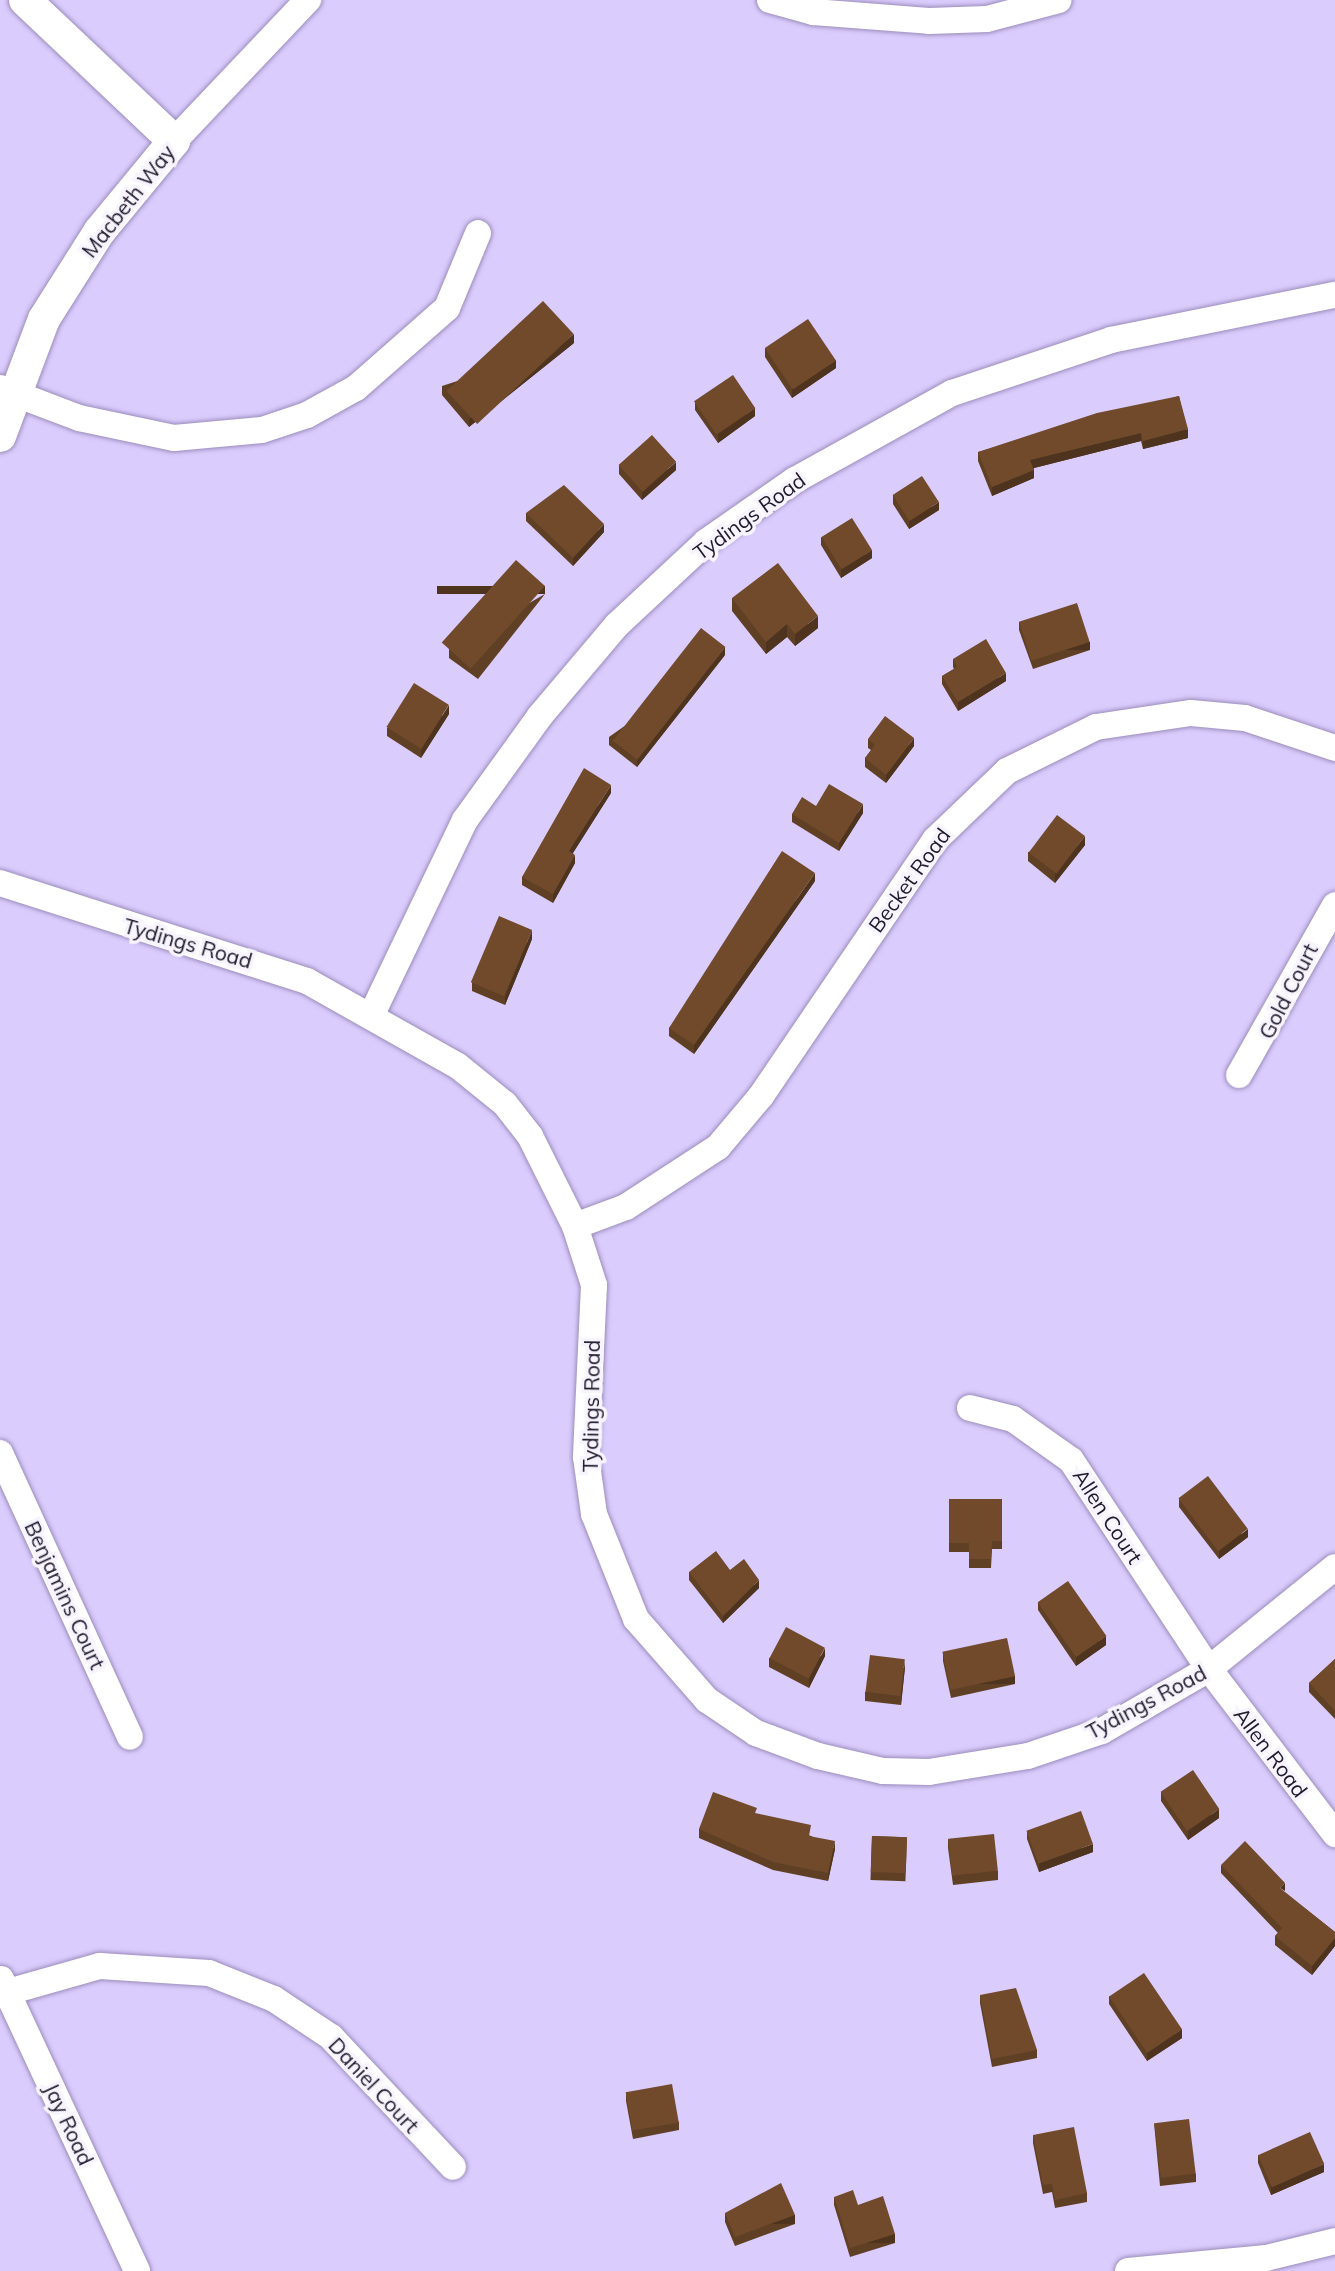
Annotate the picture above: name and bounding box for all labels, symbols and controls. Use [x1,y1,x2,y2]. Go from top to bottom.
street label: Macbeth Way [76,140,180,262]
street label: Tydings Road [688,467,810,565]
street label: Becket Road [863,823,955,937]
street label: Tydings Road [121,913,255,973]
street label: Gold Court [1253,939,1323,1043]
street label: Tydings Road [577,1340,605,1472]
street label: Allen Court [1068,1464,1148,1568]
street label: Benjamins Court [20,1517,110,1673]
street label: Tydings Road [1082,1660,1210,1744]
street label: Allen Road [1229,1702,1313,1802]
street label: Daniel Court [324,2032,424,2138]
street label: Jay Road [39,2079,99,2169]

